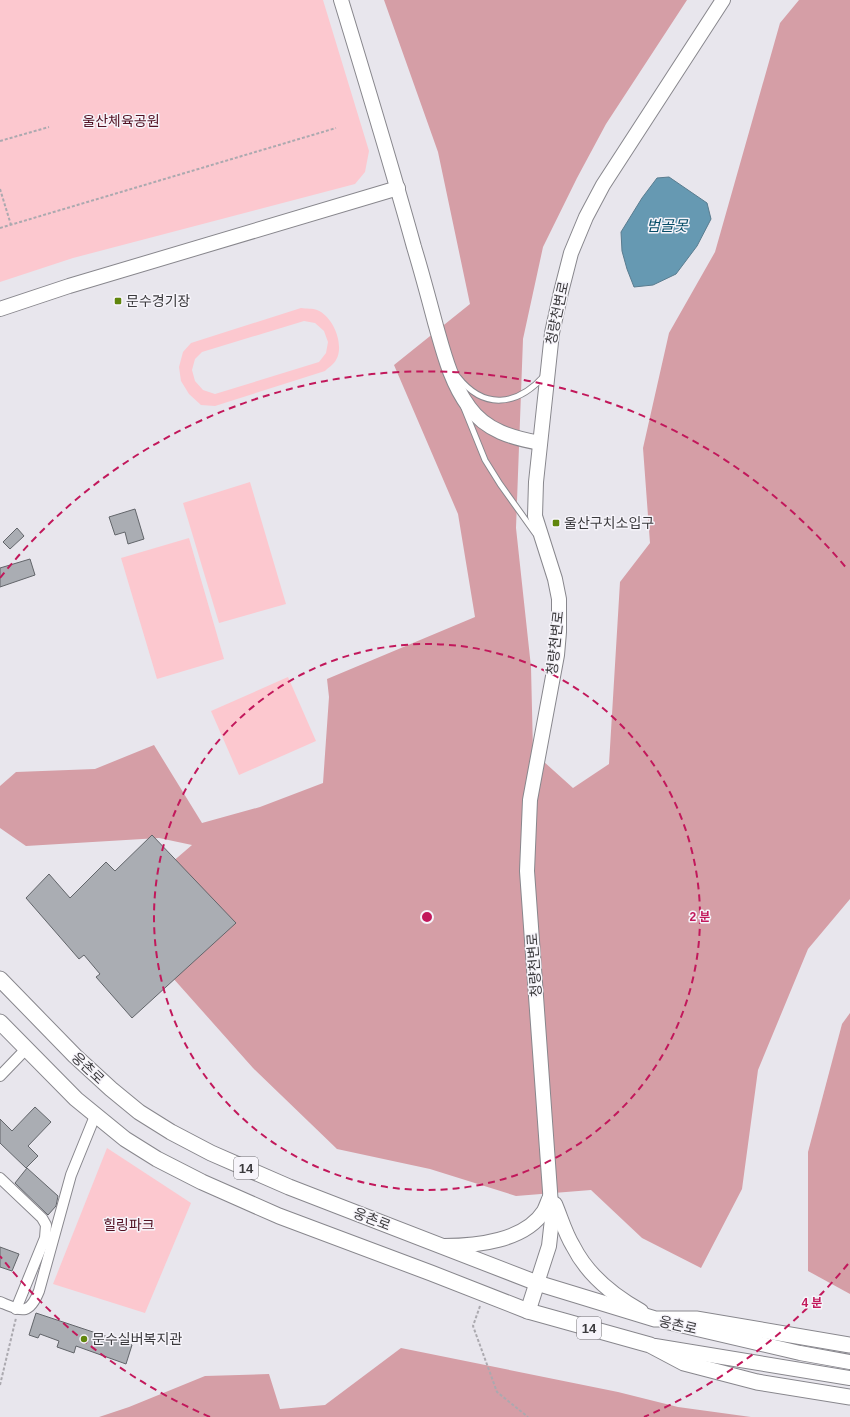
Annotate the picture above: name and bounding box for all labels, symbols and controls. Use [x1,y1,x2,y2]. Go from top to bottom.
park label: 울산체육공원 [82,113,160,129]
water label: 범골못 [646,217,689,234]
street label: 청량천변로 [542,280,572,346]
place label: 문수경기장 [126,293,191,309]
marker: 문수경기장 [113,296,123,306]
place label: 울산구치소입구 [564,515,654,531]
marker: 울산구치소입구 [551,518,561,528]
street label: 청량천변로 [544,610,566,676]
centre of rings [420,910,434,924]
text: 2 분 [689,910,711,924]
street label: 청량천변로 [524,932,544,998]
street label: 웅촌로 [68,1049,108,1087]
road number: 14 [234,1157,258,1179]
street label: 웅촌로 [351,1205,393,1233]
park label: 힐링파크 [103,1217,155,1233]
text: 4 분 [801,1296,823,1310]
street label: 웅촌로 [657,1313,699,1337]
road number: 14 [577,1317,601,1339]
place label: 문수실버복지관 [92,1331,182,1347]
marker: 문수실버복지관 [79,1334,89,1344]

